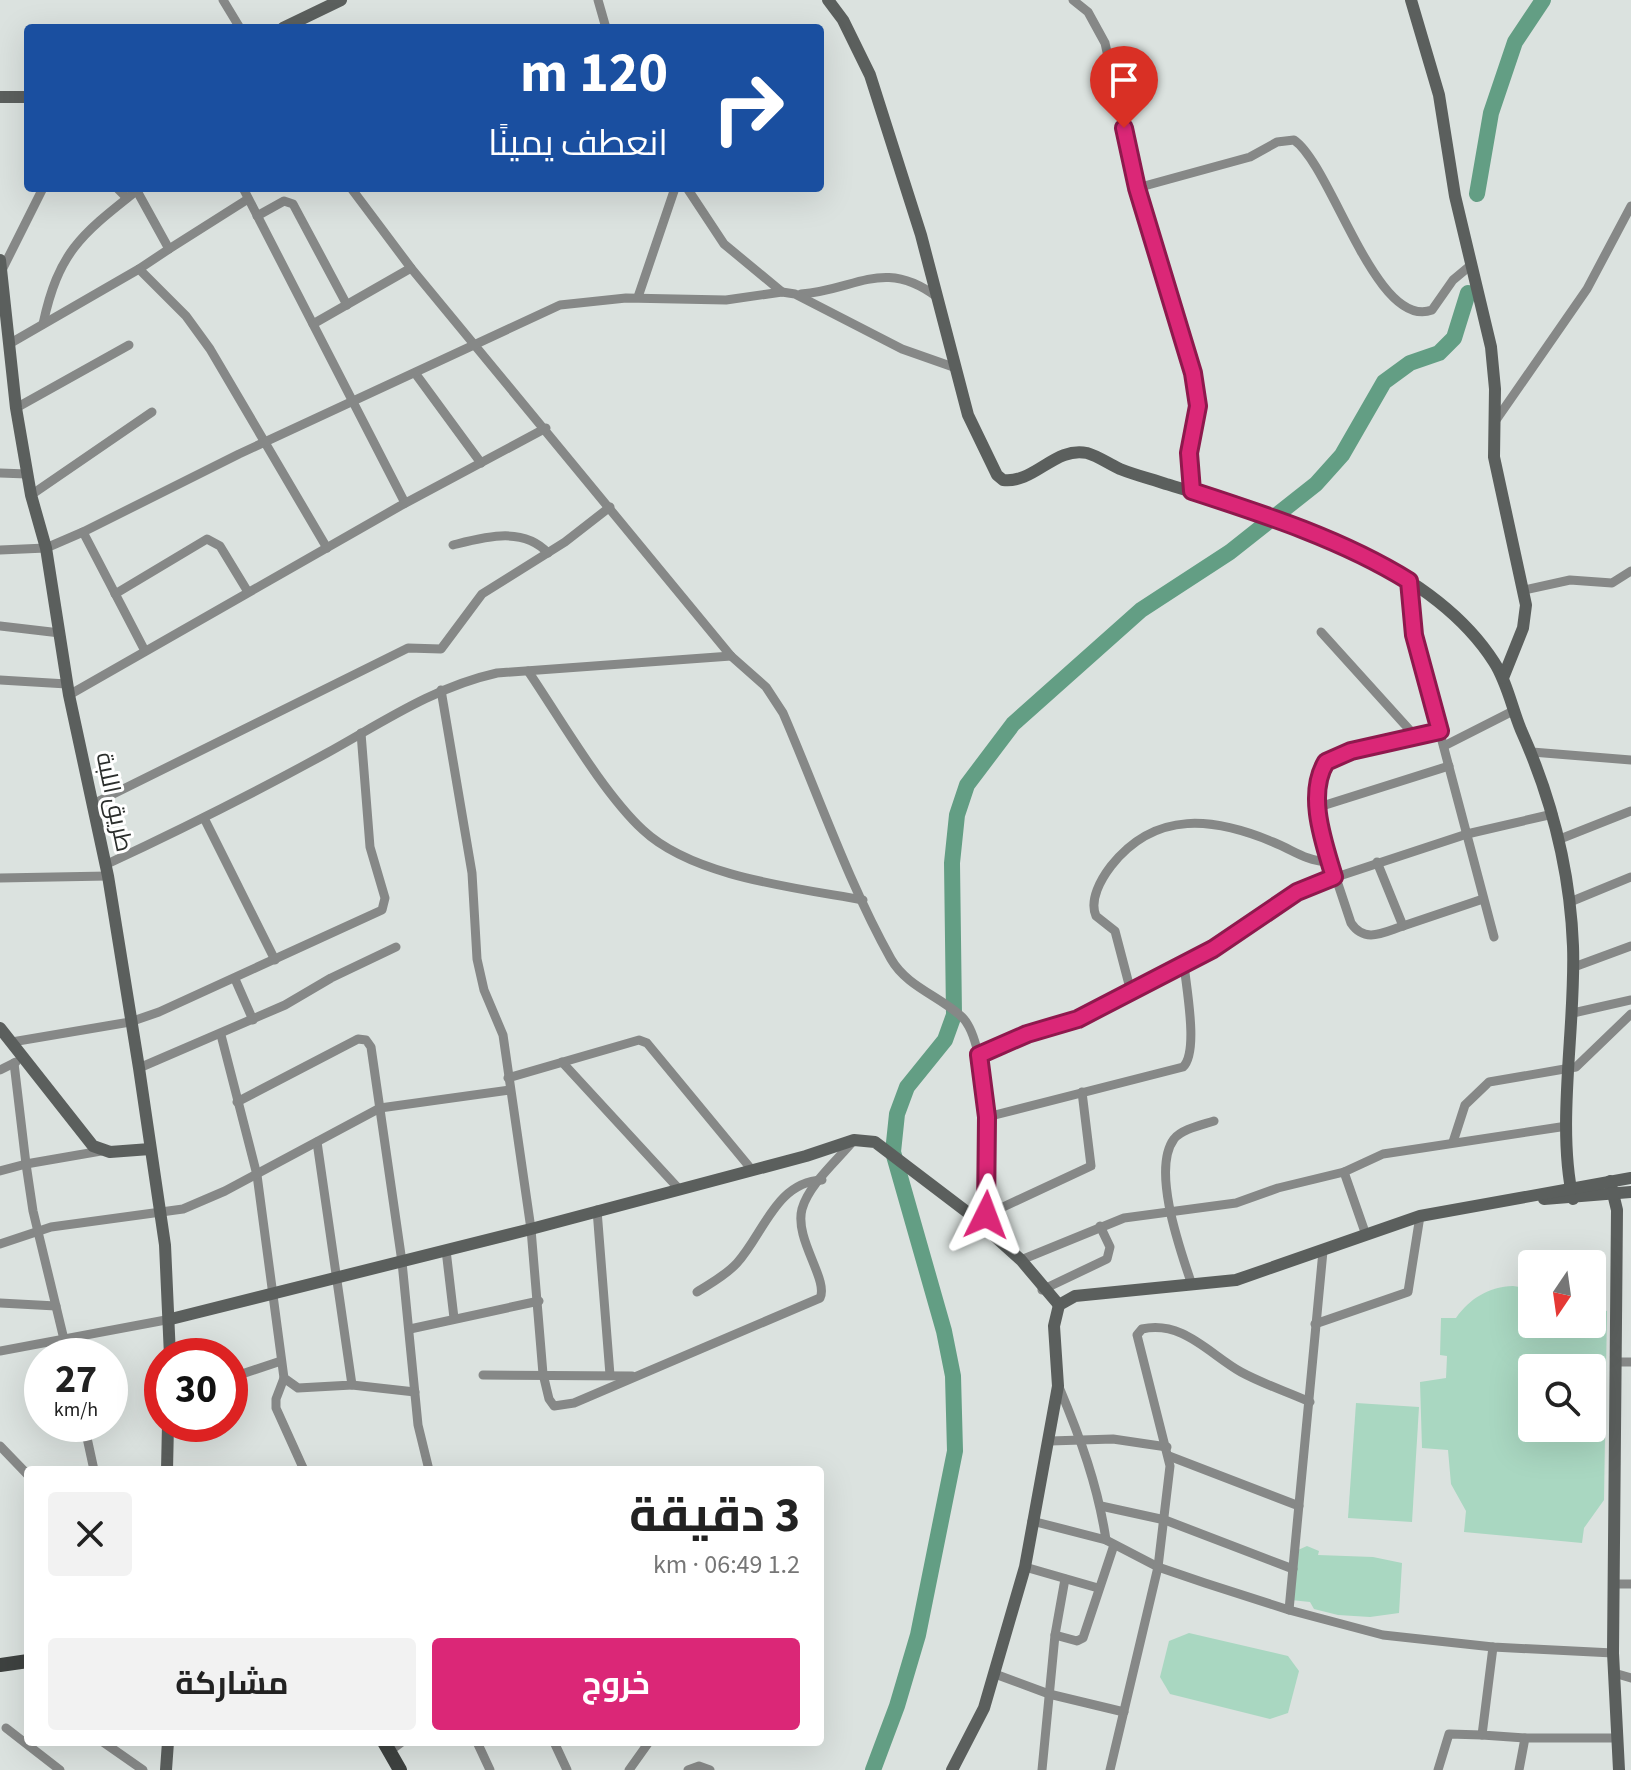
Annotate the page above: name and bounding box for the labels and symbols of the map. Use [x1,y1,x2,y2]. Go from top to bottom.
pin [1090,46,1158,128]
street label: طريق اللبة [86,749,142,855]
position arrow [944,1173,1028,1257]
north arrow [1518,1250,1606,1338]
speed limit sign: 30 [144,1338,248,1442]

